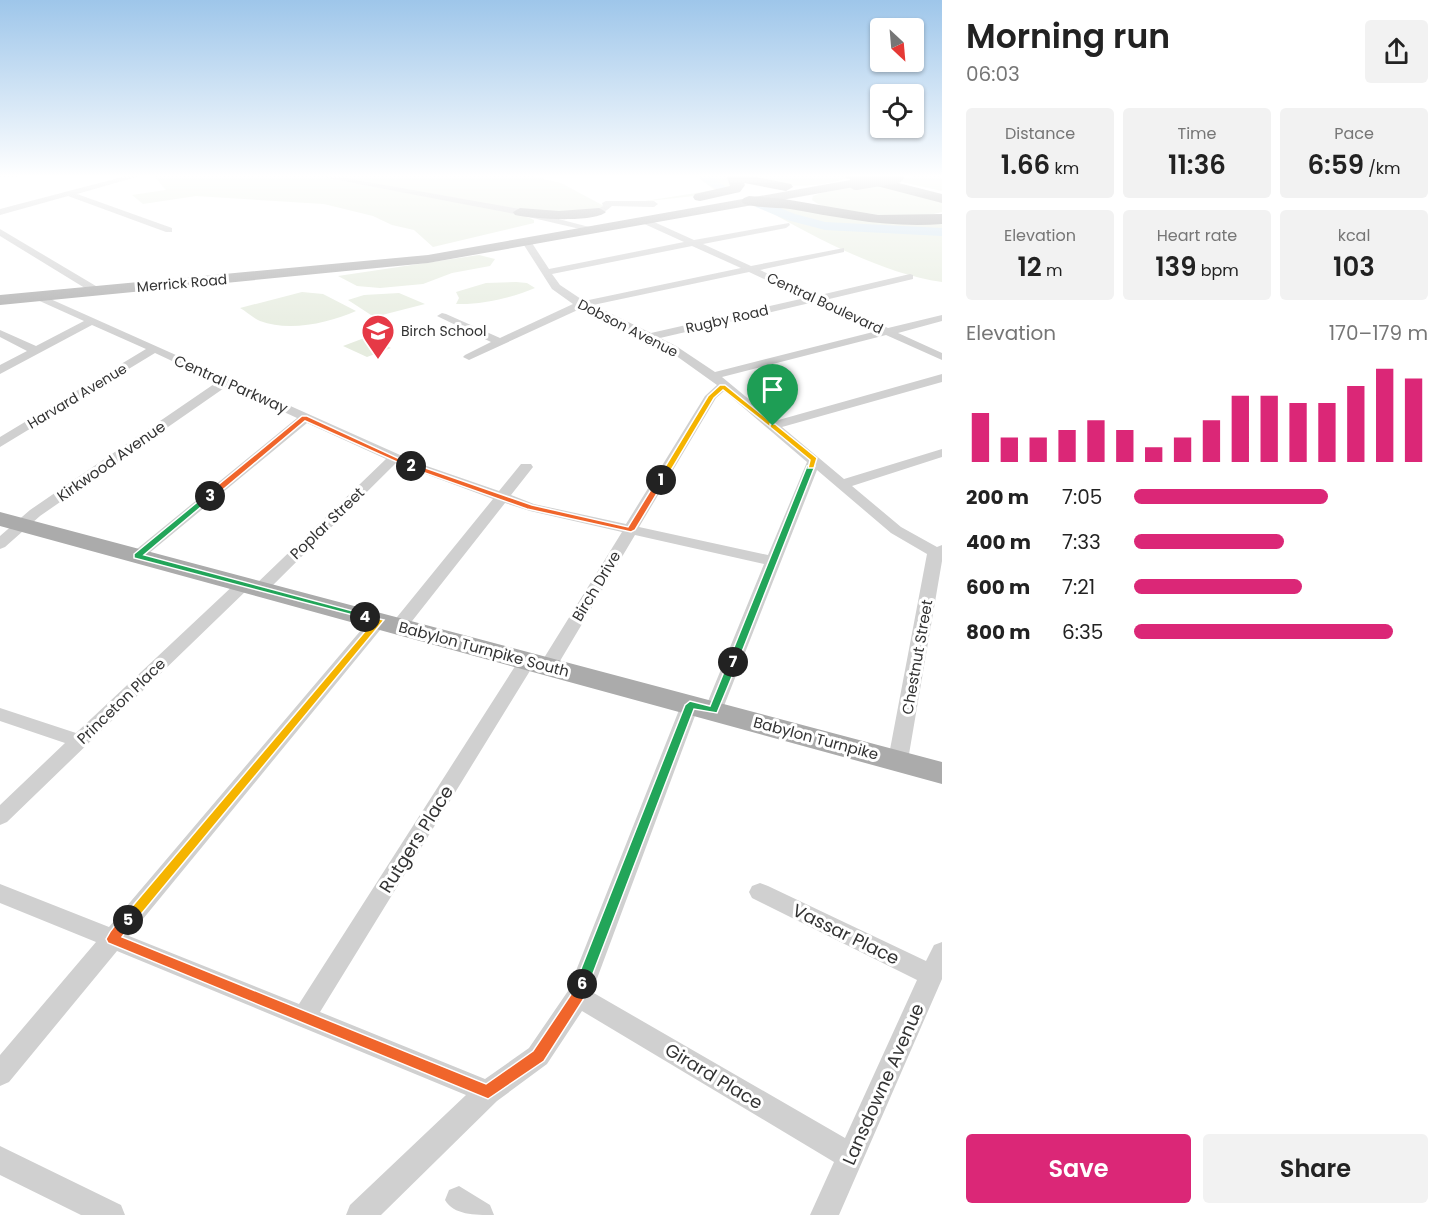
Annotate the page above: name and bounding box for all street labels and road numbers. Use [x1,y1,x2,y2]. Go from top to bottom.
street label: Central Boulevard [764,267,886,339]
street label: Merrick Road [136,269,228,297]
street label: Dobson Avenue [575,294,682,362]
street label: Rugby Road [684,300,770,338]
street label: Central Parkway [171,350,292,419]
street label: Harvard Avenue [24,358,131,434]
street label: Kirkwood Avenue [53,416,169,506]
street label: Poplar Street [285,482,369,564]
street label: Birch Drive [567,547,625,625]
street label: Chestnut Street [897,598,937,716]
street label: Babylon Turnpike South [396,616,572,682]
street label: Princeton Place [72,653,170,749]
street label: Babylon Turnpike [751,711,881,765]
street label: Rutgers Place [373,780,459,898]
street label: Vassar Place [788,897,904,971]
street label: Lansdowne Avenue [836,999,930,1169]
street label: Girard Place [660,1037,768,1115]

